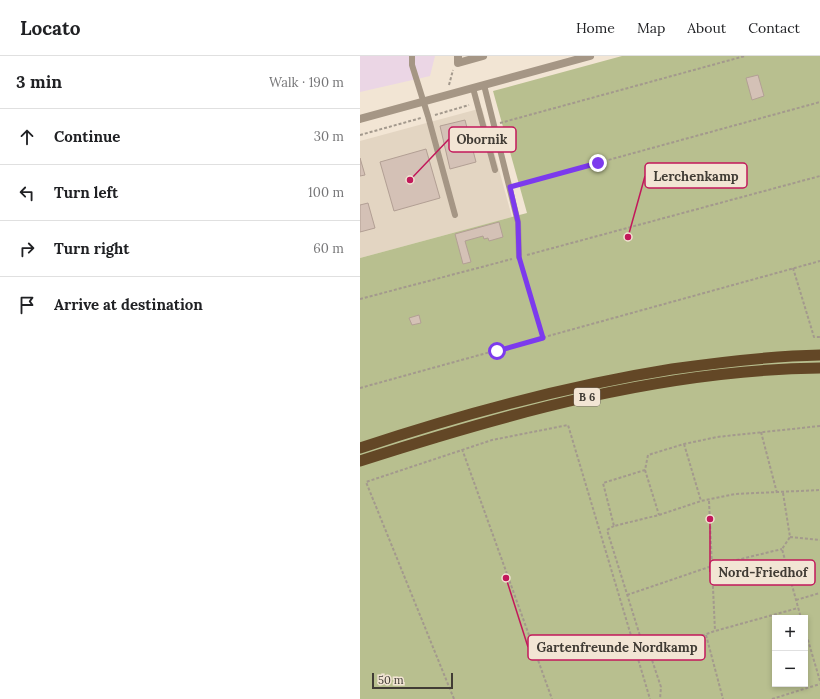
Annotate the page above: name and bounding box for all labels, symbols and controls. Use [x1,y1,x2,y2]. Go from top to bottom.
text: Locato [20,16,81,40]
text: Home [576,19,615,37]
text: Map [637,19,665,37]
text: About [687,19,726,37]
text: Contact [748,19,800,37]
text: 3 min [16,71,62,93]
text: Walk · 190 m [269,74,344,91]
icon: ahead [16,126,38,148]
text: Continue [54,127,120,146]
callout: Obornik [449,127,516,152]
text: 30 m [314,128,344,145]
text: Obornik [456,131,508,148]
route end [589,154,607,172]
callout: Lerchenkamp [645,163,747,188]
text: Lerchenkamp [653,168,739,185]
icon: left [16,182,38,204]
text: Turn left [54,183,118,202]
text: 100 m [308,184,344,201]
icon: right [16,238,38,260]
text: Turn right [54,239,130,258]
text: 60 m [313,240,344,257]
icon: arrive [16,294,38,316]
text: Arrive at destination [54,295,203,314]
route start [488,342,506,360]
road number: B 6 [574,388,600,406]
callout: Nord-Friedhof [710,560,815,585]
text: Nord-Friedhof [718,564,809,581]
map controls [772,615,808,687]
button: + [772,615,808,651]
callout: Gartenfreunde Nordkamp [528,635,705,660]
text: Gartenfreunde Nordkamp [536,639,698,656]
button: − [772,651,808,687]
scale bar [372,671,453,690]
text: 50 m [378,673,404,687]

